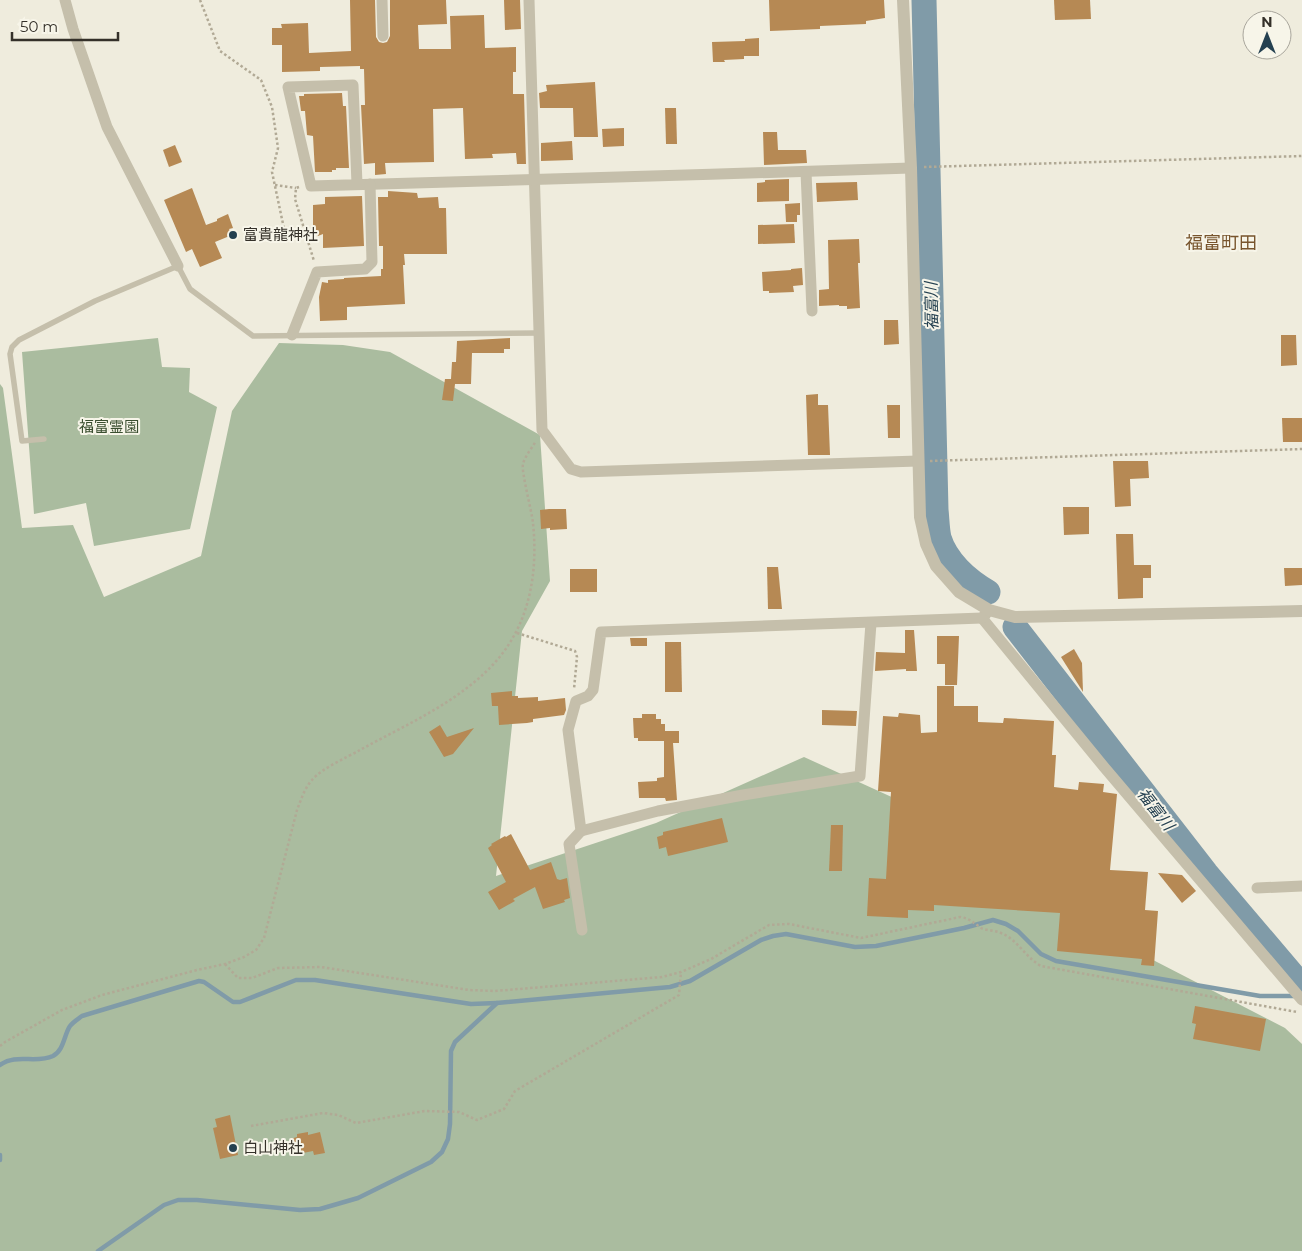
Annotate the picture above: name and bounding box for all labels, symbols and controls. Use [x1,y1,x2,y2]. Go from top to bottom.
scale bar [12,10,119,42]
north arrow [1242,10,1292,60]
text: N [1261,13,1273,31]
text: 50 m [20,17,58,36]
place label: 富貴龍神社 [243,225,318,244]
marker: 富貴龍神社 [227,229,239,241]
district label: 福富町田 [1185,232,1257,254]
water label: 福富川 [922,280,941,330]
park label: 福富霊園 [79,417,139,436]
water label: 福富川 [1133,785,1179,836]
place label: 白山神社 [243,1138,303,1157]
marker: 白山神社 [227,1142,239,1154]

